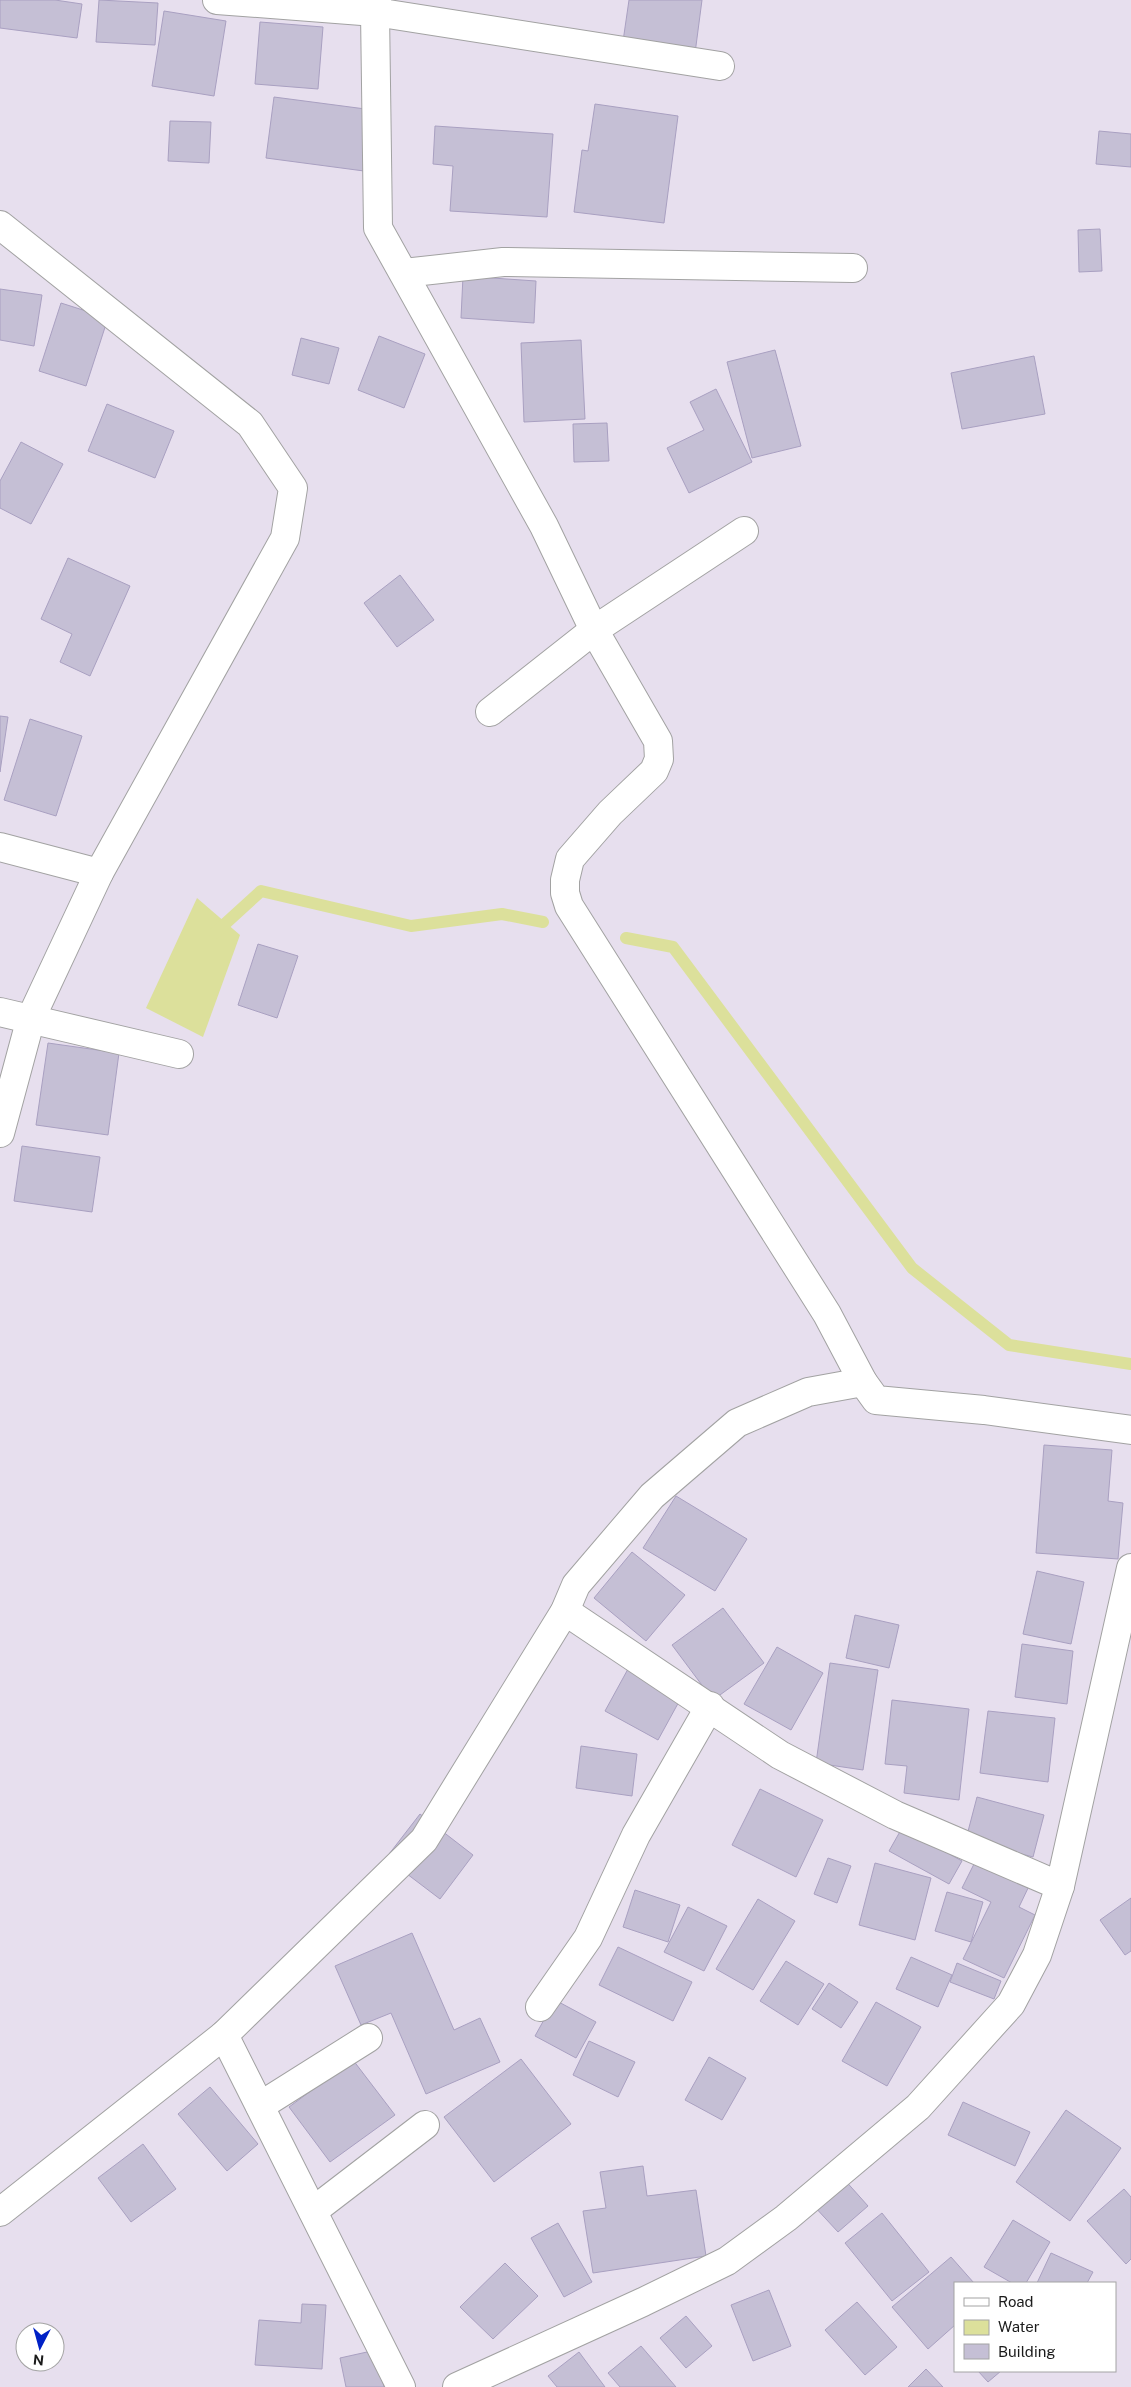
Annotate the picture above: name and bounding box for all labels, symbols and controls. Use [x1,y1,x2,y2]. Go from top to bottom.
legend [954,2282,1116,2372]
text: Road [998,2293,1034,2310]
text: Water [998,2318,1040,2335]
north arrow [15,2322,65,2372]
text: Building [998,2343,1056,2360]
text: N [32,2351,45,2368]

